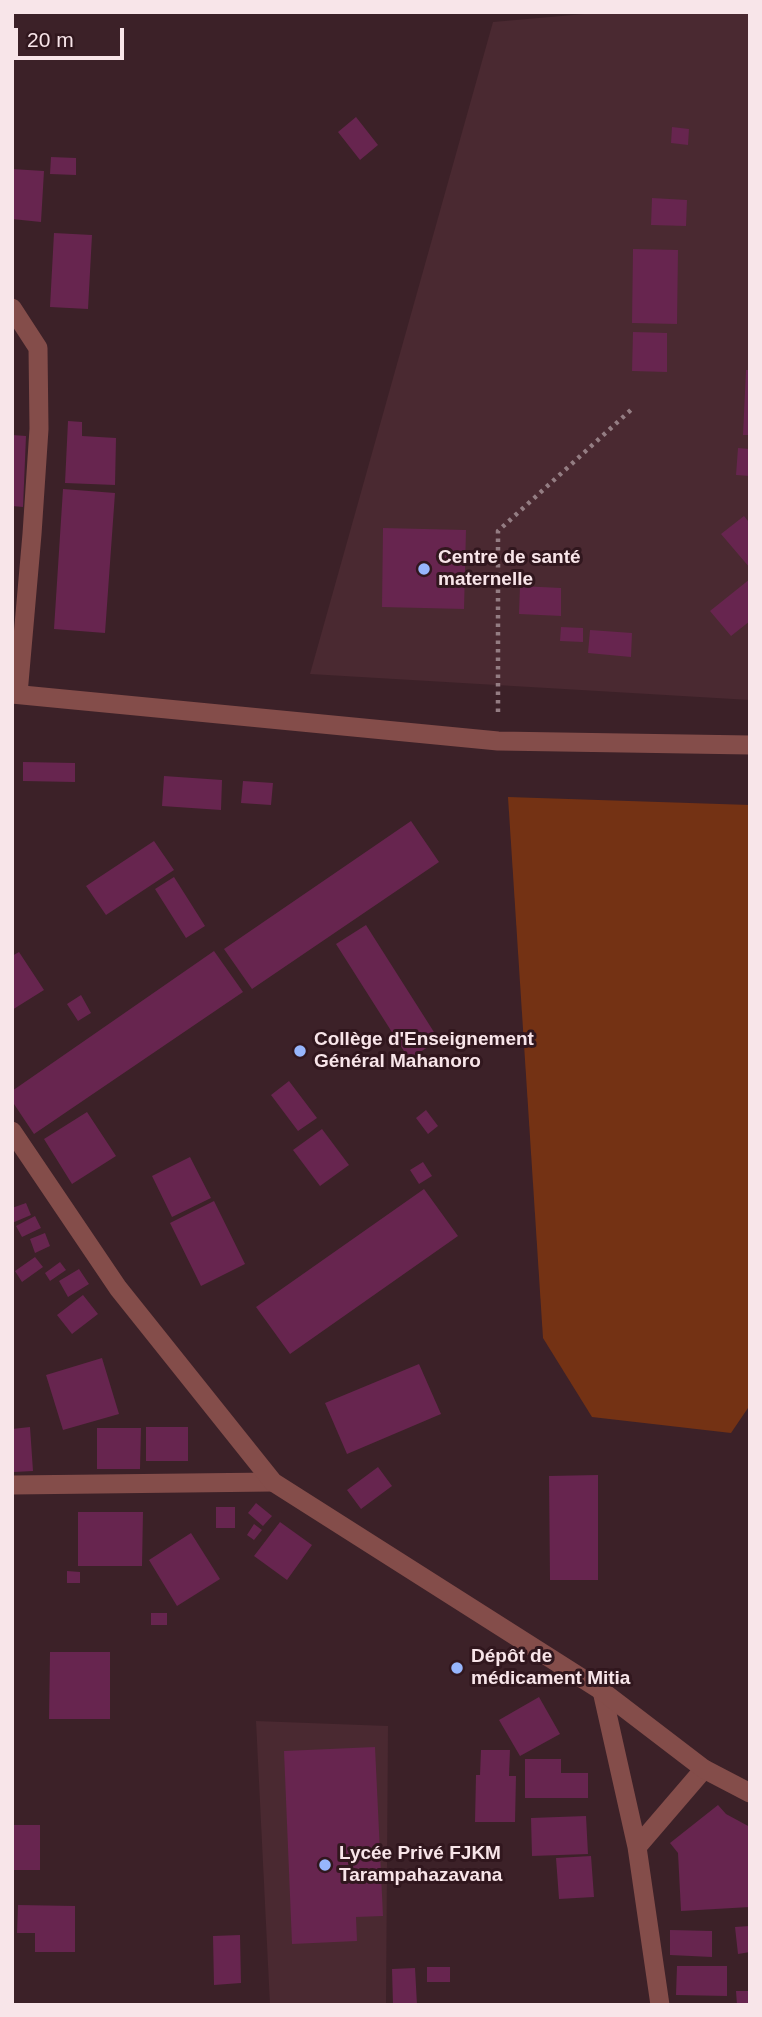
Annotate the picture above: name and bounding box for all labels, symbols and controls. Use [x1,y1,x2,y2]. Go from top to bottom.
scale bar [18,14,128,58]
text: 20 m [27,28,74,51]
place label: Centre de santé maternelle [438,547,581,591]
marker: Centre de santé maternelle [416,561,432,577]
place label: Collège d'Enseignement Général Mahanoro [314,1029,534,1073]
marker: Collège d'Enseignement Général Mahanoro [292,1043,308,1059]
place label: Dépôt de médicament Mitia [471,1646,630,1690]
marker: Dépôt de médicament Mitia [449,1660,465,1676]
place label: Lycée Privé FJKM Tarampahazavana [339,1843,502,1887]
marker: Lycée Privé FJKM Tarampahazavana [317,1857,333,1873]

